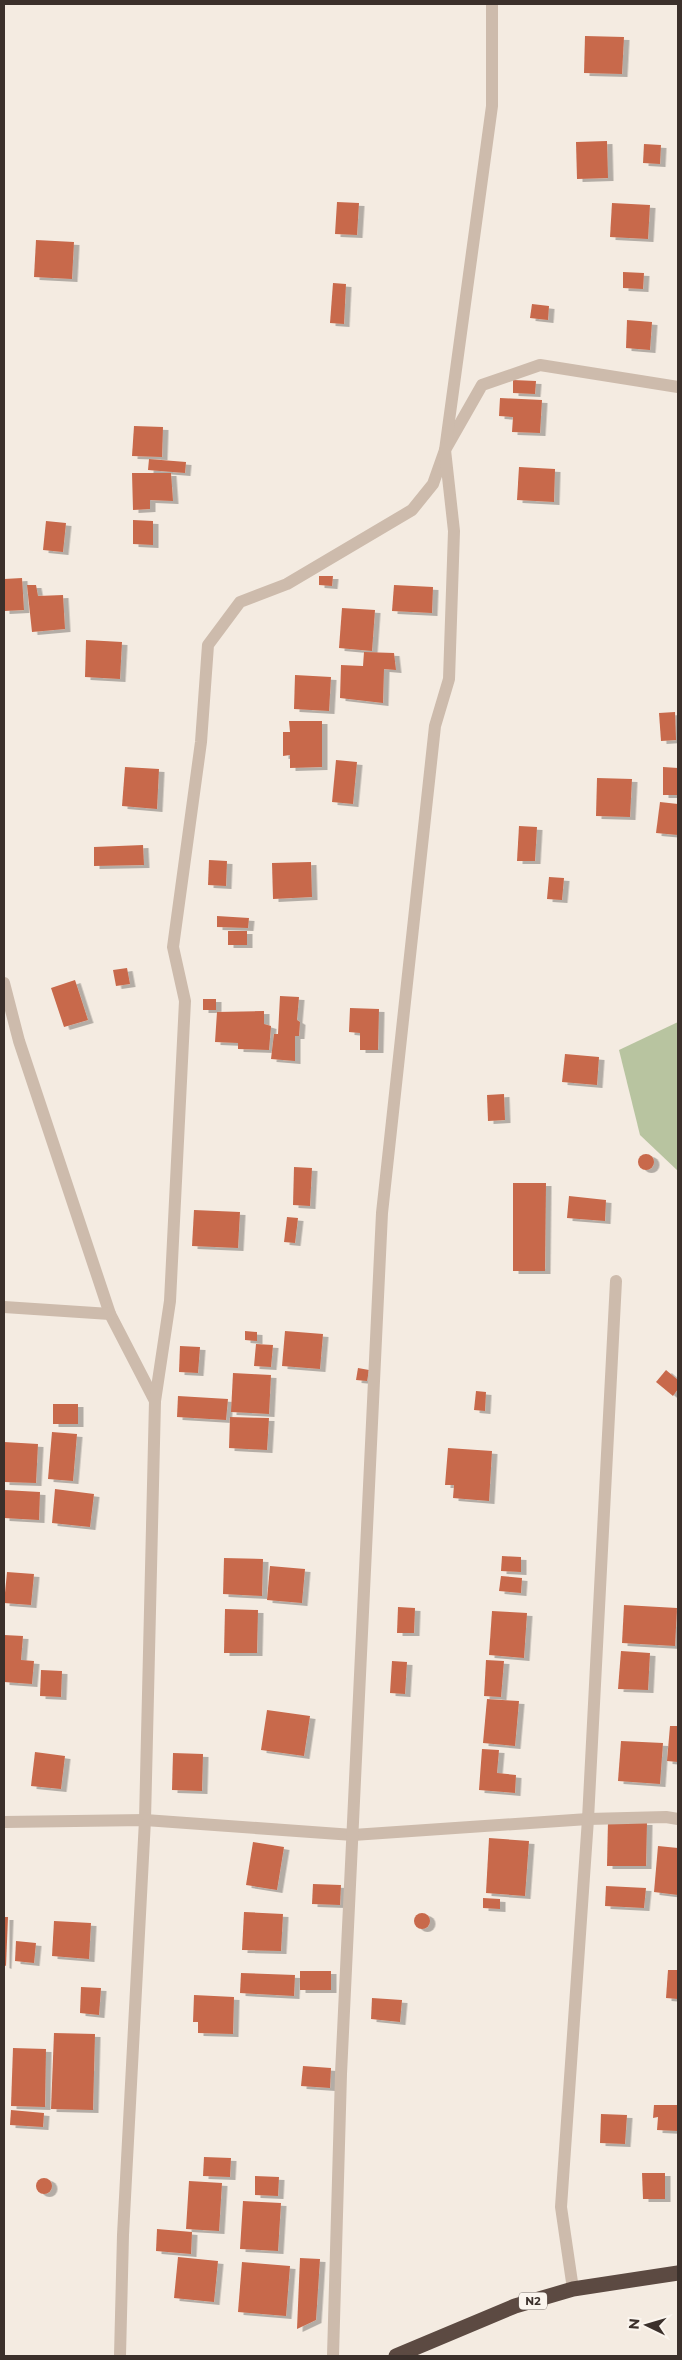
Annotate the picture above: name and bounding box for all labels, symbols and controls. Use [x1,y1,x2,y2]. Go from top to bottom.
road number: N2 [519,2292,547,2310]
north arrow [622,2300,672,2350]
text: N [625,2317,644,2330]

